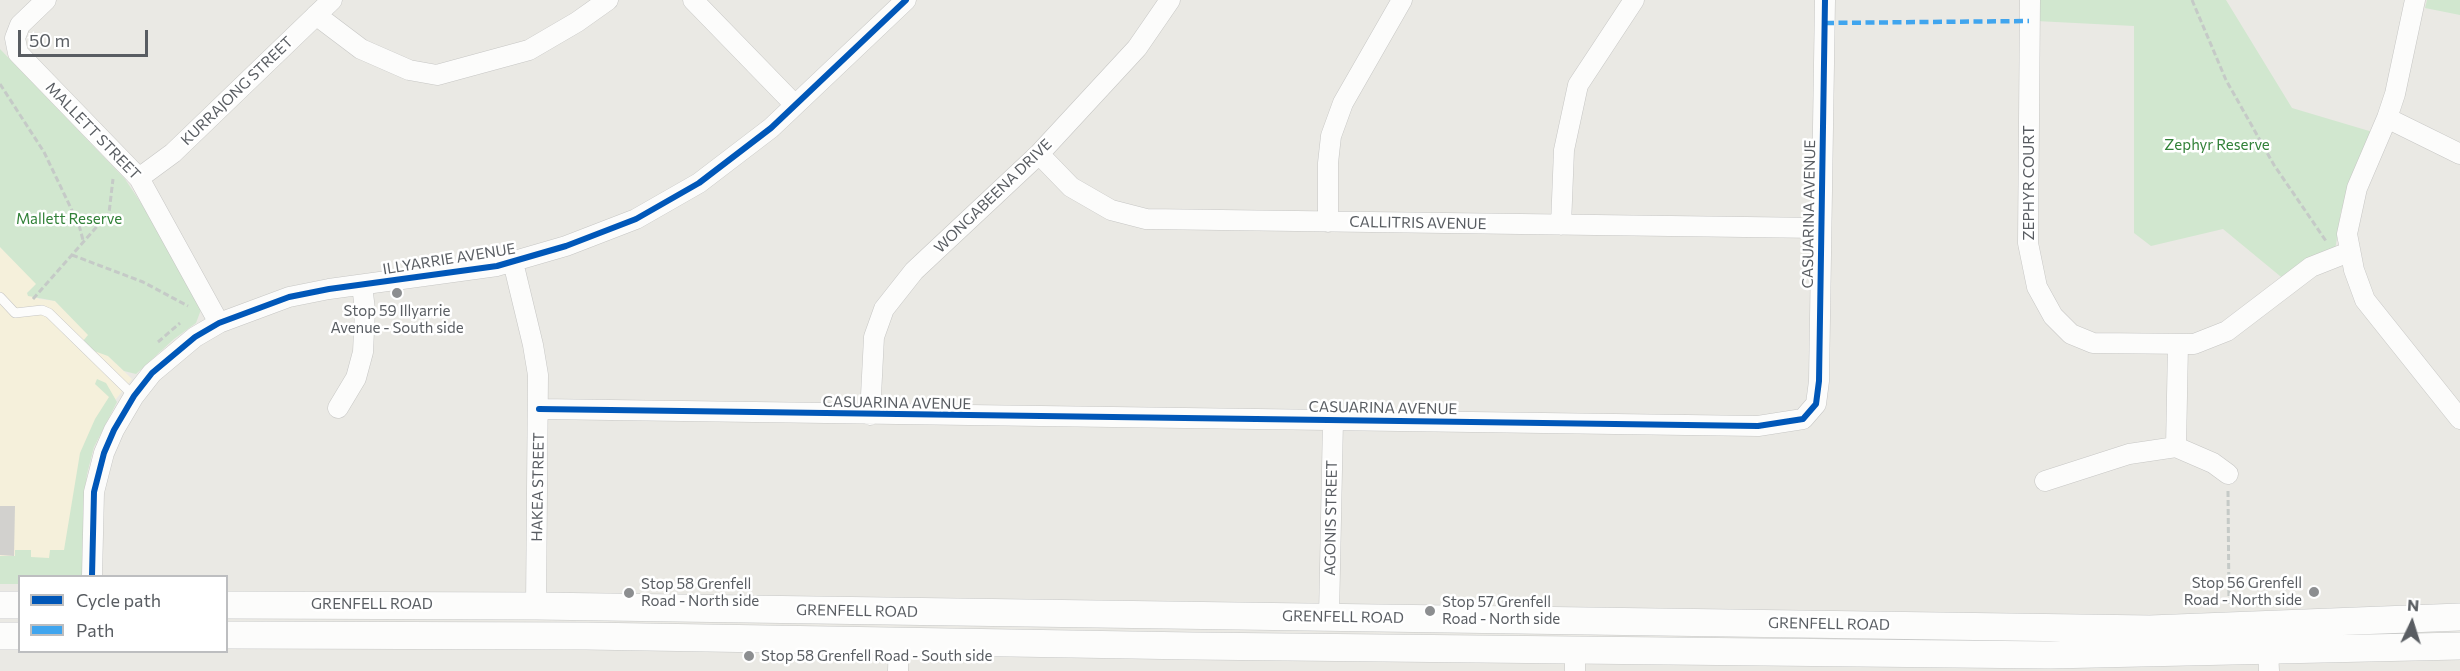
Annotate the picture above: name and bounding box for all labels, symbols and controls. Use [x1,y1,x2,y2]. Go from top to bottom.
scale bar [21,18,152,56]
text: 50 m [29,29,70,51]
street label: KURRAJONG STREET [177,33,297,149]
street label: MALLETT STREET [42,79,144,183]
street label: ZEPHYR COURT [2020,125,2038,241]
street label: WONGABEENA DRIVE [930,135,1056,257]
park label: Zephyr Reserve [2164,136,2270,154]
street label: CASUARINA AVENUE [1799,140,1819,288]
park label: Mallett Reserve [16,210,122,228]
street label: CALLITRIS AVENUE [1349,213,1487,233]
street label: ILLYARRIE AVENUE [381,240,517,278]
marker: Stop 59 Illyarrie Avenue - South side [390,286,404,300]
place label: Stop 59 Illyarrie Avenue - South side [330,302,464,337]
street label: CASUARINA AVENUE [823,393,971,413]
street label: CASUARINA AVENUE [1309,398,1457,418]
street label: HAKEA STREET [528,432,548,542]
street label: AGONIS STREET [1321,460,1341,576]
place label: Stop 56 Grenfell Road - North side [2184,574,2302,609]
legend [18,575,228,653]
place label: Stop 58 Grenfell Road - North side [641,575,759,610]
marker: Stop 56 Grenfell Road - North side [2307,585,2321,599]
marker: Stop 58 Grenfell Road - North side [622,586,636,600]
text: Cycle path [76,589,161,611]
place label: Stop 57 Grenfell Road - North side [1442,593,1560,628]
north arrow [2382,593,2442,653]
street label: GRENFELL ROAD [311,595,433,613]
text: N [2407,595,2420,614]
street label: GRENFELL ROAD [796,601,918,621]
marker: Stop 57 Grenfell Road - North side [1423,604,1437,618]
street label: GRENFELL ROAD [1282,607,1404,627]
street label: GRENFELL ROAD [1768,614,1890,634]
text: Path [76,619,114,641]
place label: Stop 58 Grenfell Road - South side [761,647,992,665]
marker: Stop 58 Grenfell Road - South side [742,649,756,663]

